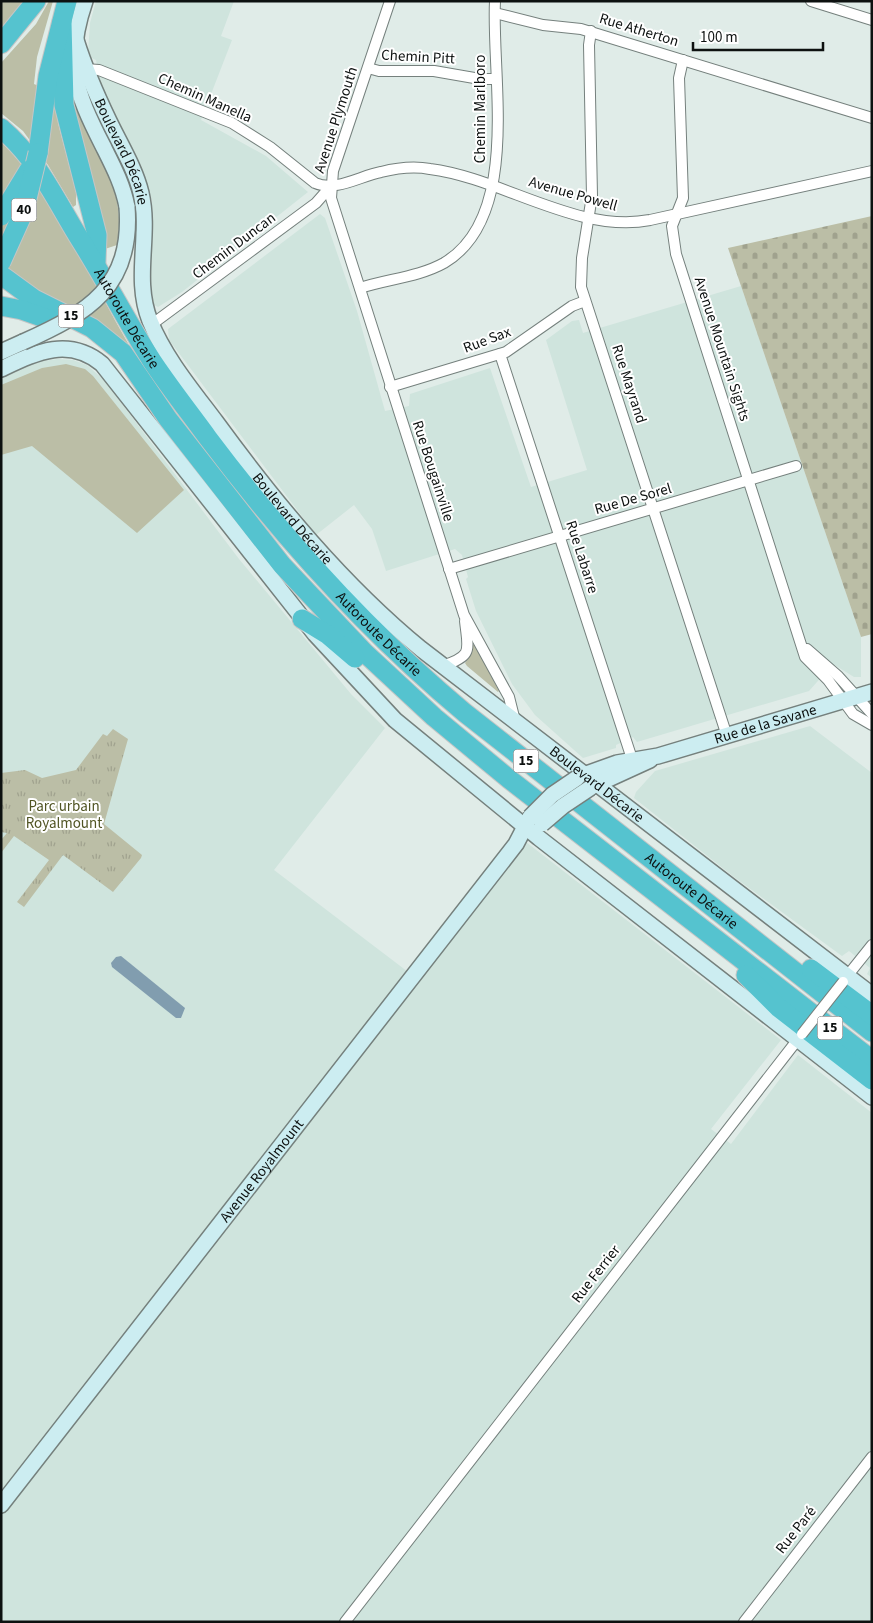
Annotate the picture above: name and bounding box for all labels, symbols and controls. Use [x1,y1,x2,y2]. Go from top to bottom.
street label: Rue Atherton [597,8,681,52]
scale bar [693,20,823,52]
text: 100 m [700,27,738,48]
street label: Chemin Pitt [381,45,455,69]
street label: Chemin Marlboro [470,55,491,163]
street label: Avenue Plymouth [309,64,363,176]
street label: Chemin Manella [155,68,255,128]
street label: Boulevard Décarie [89,95,153,206]
street label: Avenue Powell [526,171,620,217]
road number: 40 [12,198,36,222]
street label: Chemin Duncan [188,208,280,284]
street label: Autoroute Décarie [89,264,165,373]
street label: Avenue Mountain Sights [689,274,755,424]
road number: 15 [58,304,84,328]
street label: Rue Sax [460,321,514,359]
street label: Rue Mayrand [606,342,652,426]
street label: Rue Bougainville [407,418,459,524]
street label: Boulevard Décarie [248,468,337,569]
street label: Rue De Sorel [592,478,674,520]
street label: Rue Labarre [560,518,604,596]
street label: Autoroute Décarie [331,587,427,681]
street label: Rue de la Savane [712,699,819,749]
street label: Boulevard Décarie [545,741,649,827]
road number: 15 [514,749,538,772]
park label: Parc urbain Royalmount [26,796,102,834]
street label: Autoroute Décarie [641,847,743,934]
road number: 15 [818,1016,842,1040]
street label: Avenue Royalmount [215,1114,309,1227]
street label: Rue Ferrier [567,1240,626,1307]
street label: Rue Paré [771,1502,821,1558]

